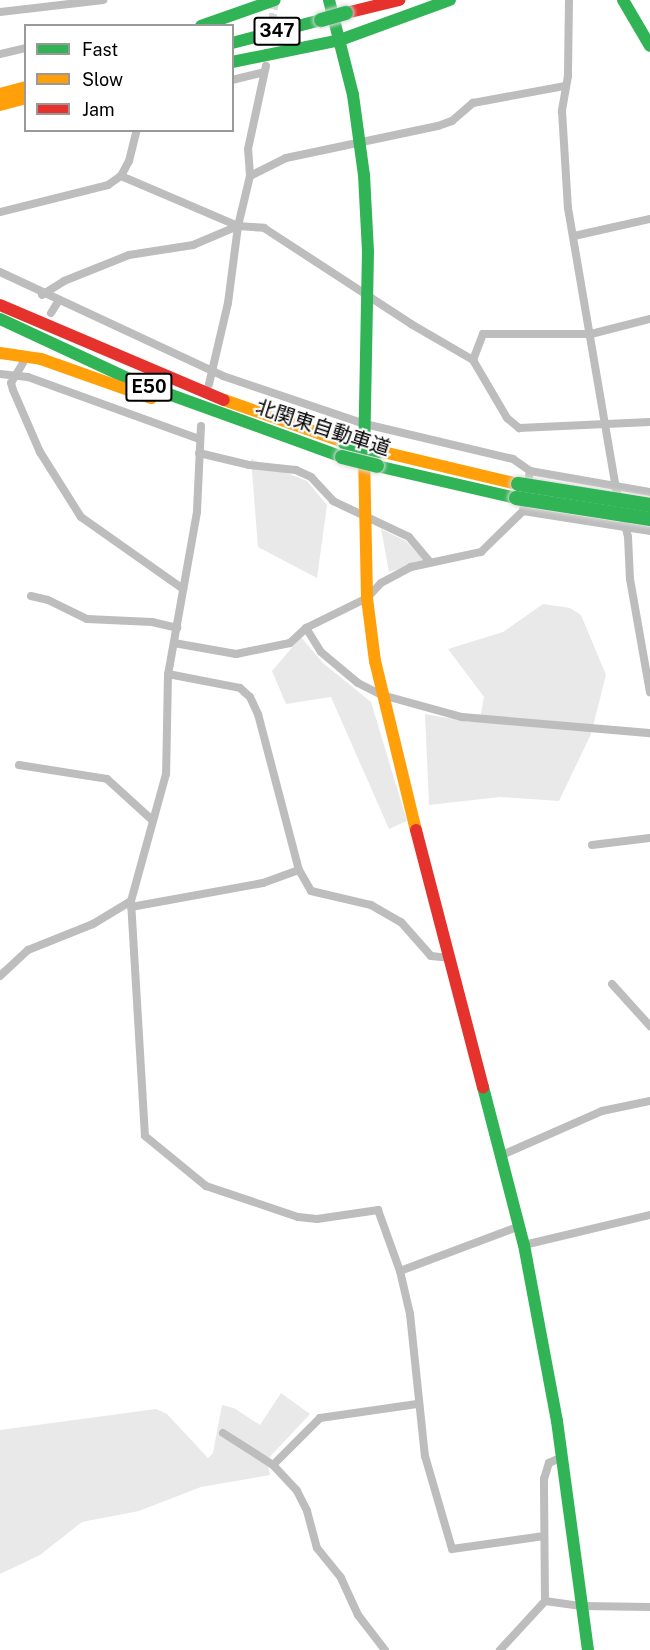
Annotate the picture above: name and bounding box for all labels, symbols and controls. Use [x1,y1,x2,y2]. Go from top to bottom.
road number: 347 [253,16,301,46]
legend [24,24,234,132]
text: Fast [82,39,118,60]
text: Slow [82,69,123,90]
text: Jam [82,99,115,120]
road number: E50 [125,372,173,402]
street label: 北関東自動車道 [253,395,393,461]

